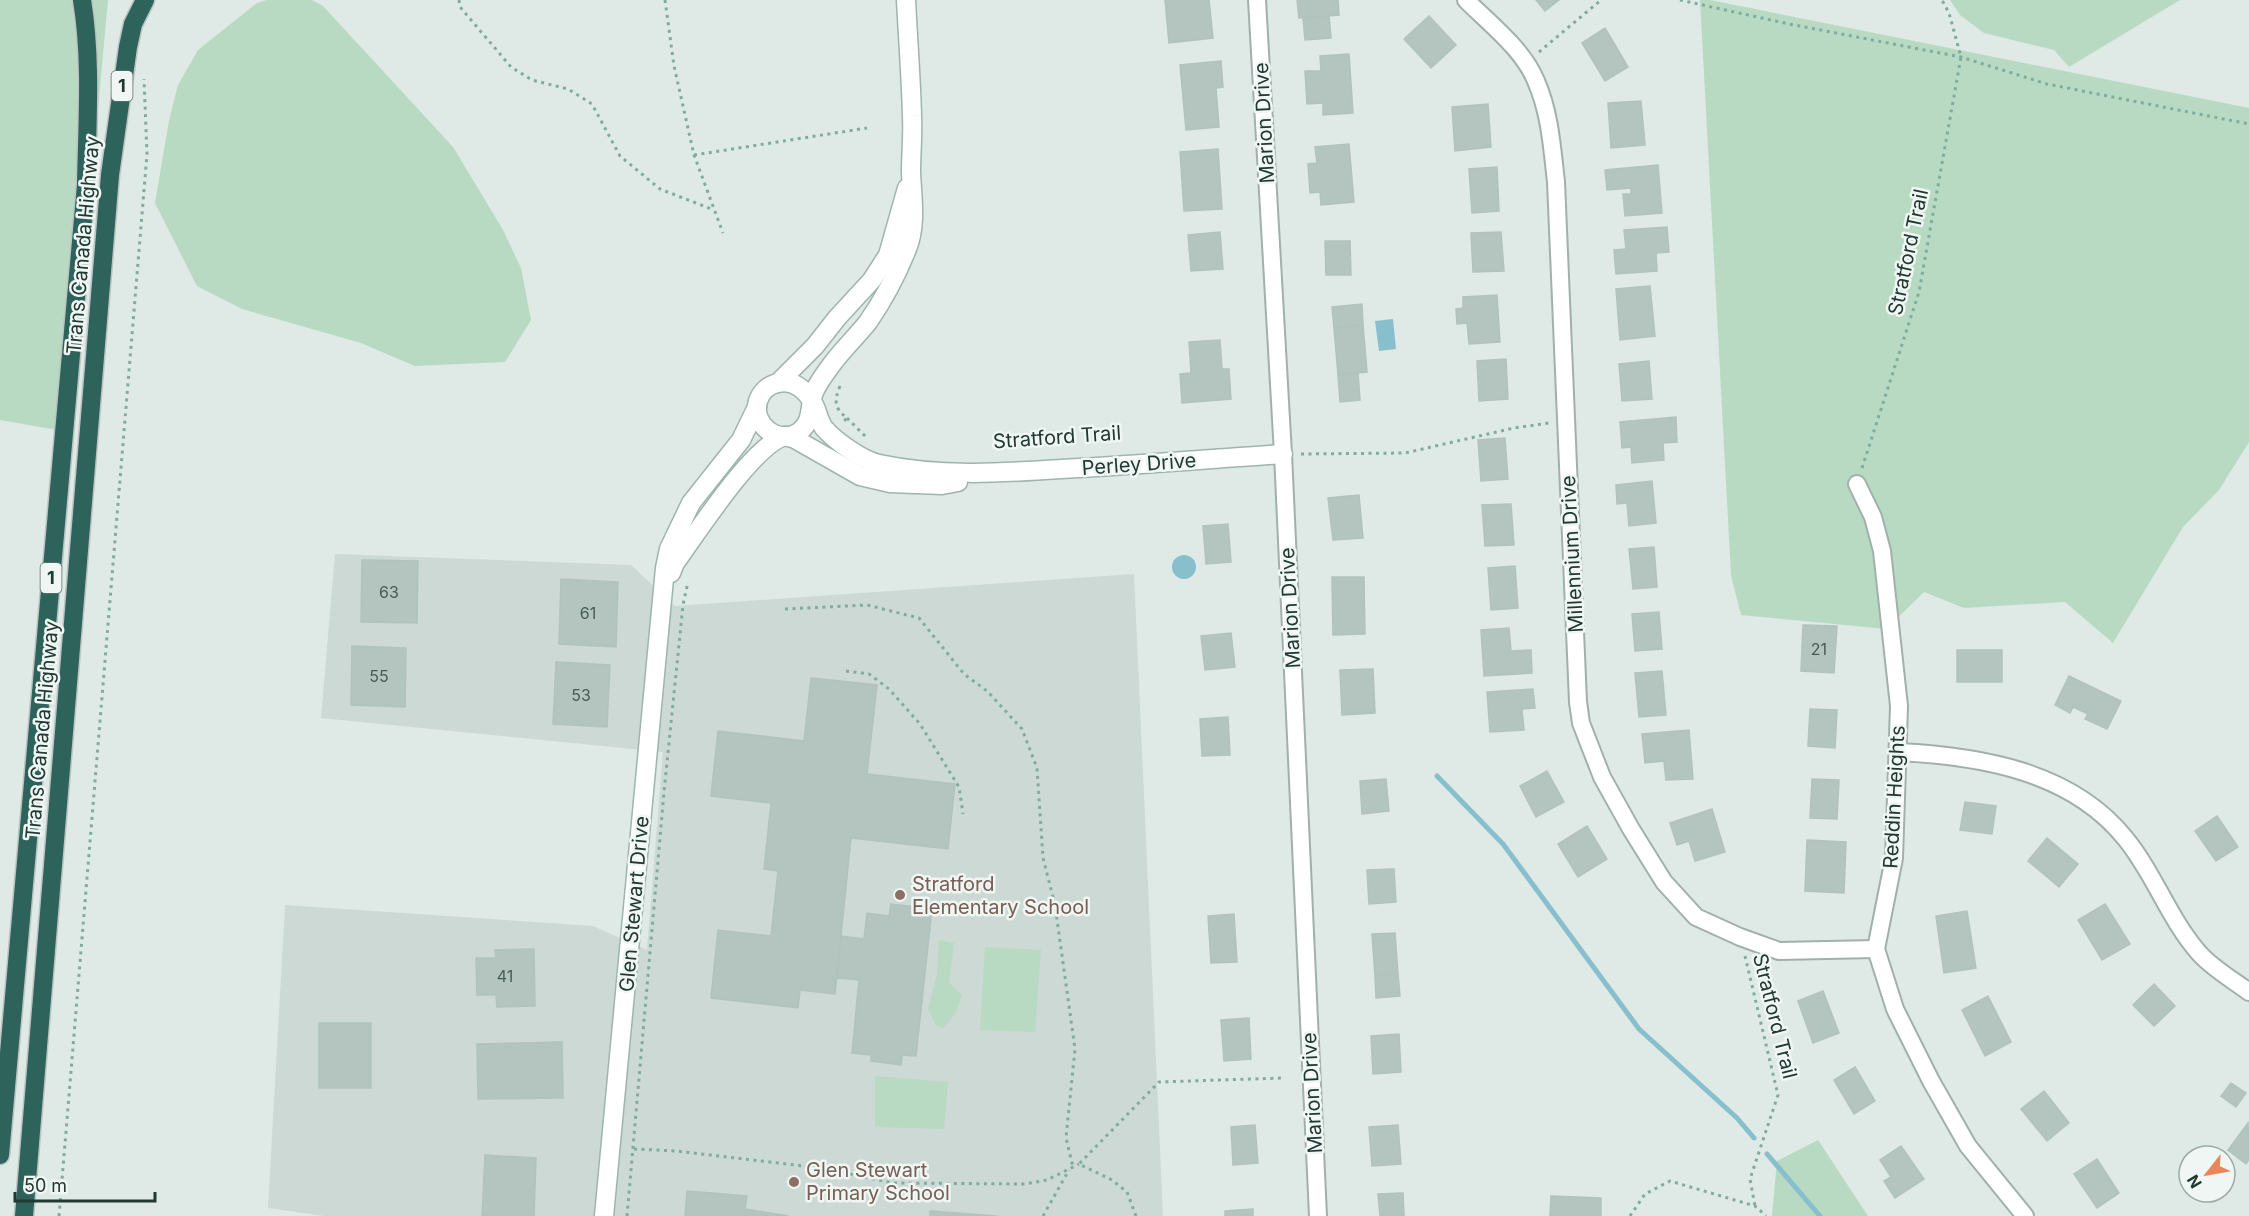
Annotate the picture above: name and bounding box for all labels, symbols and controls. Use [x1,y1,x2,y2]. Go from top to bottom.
street label: Marion Drive [1249,62,1279,184]
road number: 1 [112,71,132,101]
street label: Trans Canada Highway [62,135,104,355]
street label: Stratford Trail [1883,187,1933,317]
street label: Stratford Trail [992,421,1122,453]
street label: Perley Drive [1081,448,1197,480]
street label: Millennium Drive [1556,475,1588,633]
street label: Marion Drive [1275,547,1305,669]
road number: 1 [40,563,62,593]
house number: 63 [379,582,399,602]
house number: 61 [580,603,596,623]
street label: Trans Canada Highway [21,620,63,840]
house number: 21 [1811,639,1827,659]
house number: 55 [369,666,389,686]
house number: 53 [571,685,591,705]
street label: Reddin Heights [1878,725,1910,869]
street label: Glen Stewart Drive [614,815,654,993]
place label: Stratford Elementary School [912,872,1089,919]
marker: Stratford Elementary School [893,888,907,902]
street label: Stratford Trail [1748,951,1802,1081]
house number: 41 [497,966,513,986]
street label: Marion Drive [1297,1032,1327,1154]
north arrow [2177,1144,2237,1204]
place label: Glen Stewart Primary School [806,1158,950,1205]
scale bar [15,1165,154,1203]
text: N [2182,1171,2206,1192]
text: 50 m [24,1175,67,1196]
marker: Glen Stewart Primary School [787,1175,801,1189]

